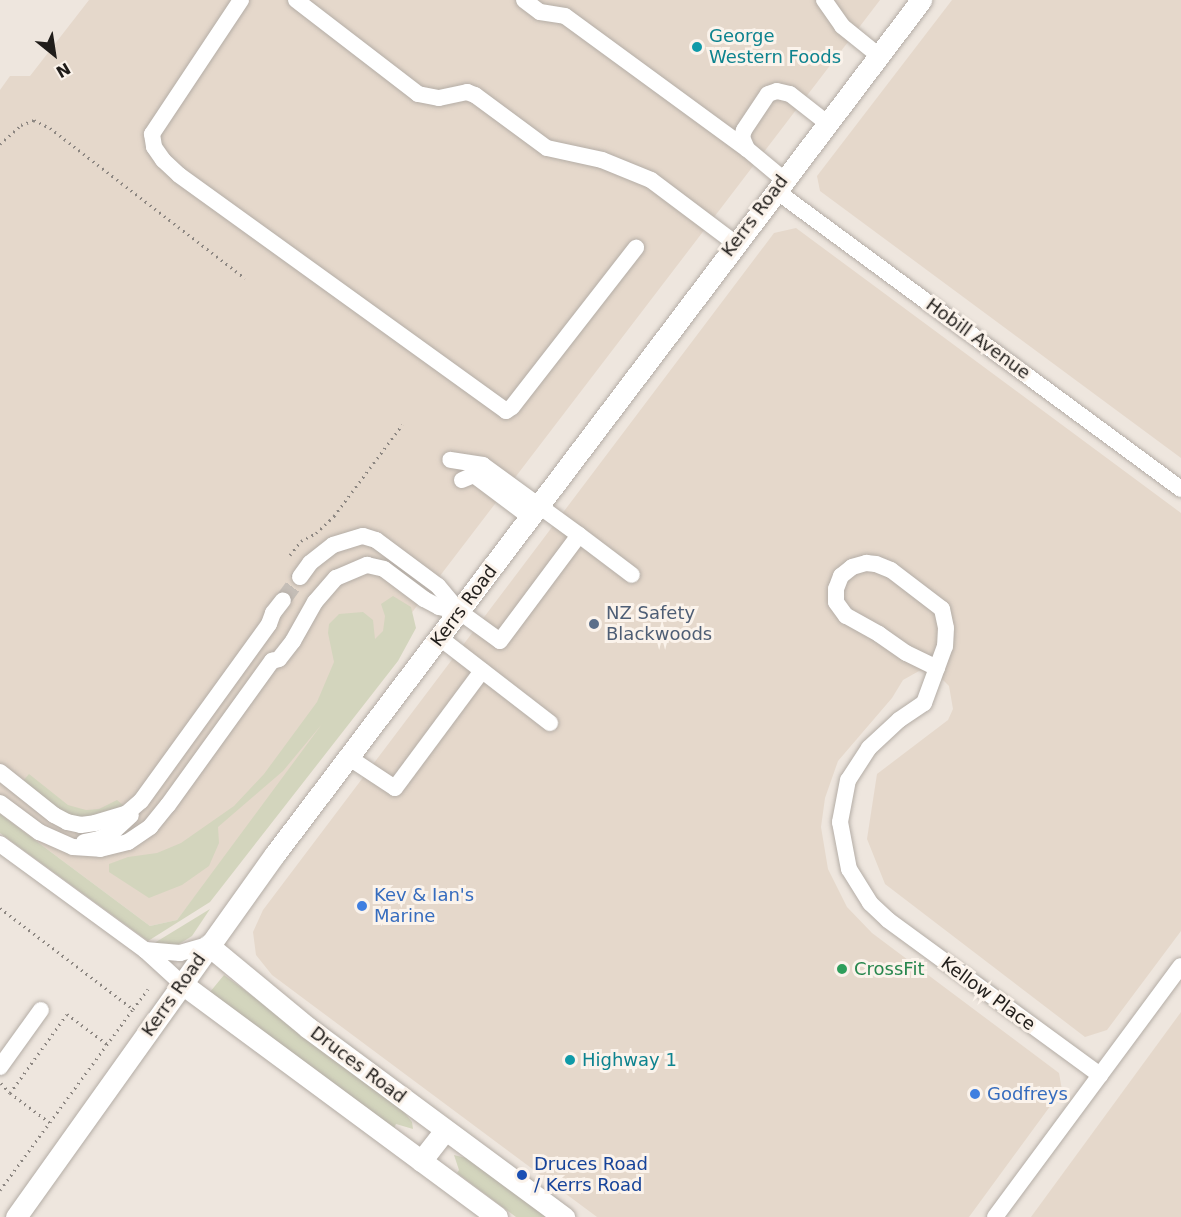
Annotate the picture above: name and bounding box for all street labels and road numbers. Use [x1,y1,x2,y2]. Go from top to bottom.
street label: Kerrs Road [717,171,793,261]
street label: Hobill Avenue [922,294,1034,384]
street label: Kerrs Road [426,561,502,651]
street label: Kerrs Road [137,949,211,1041]
street label: Kellow Place [937,953,1039,1035]
street label: Druces Road [306,1022,410,1108]

